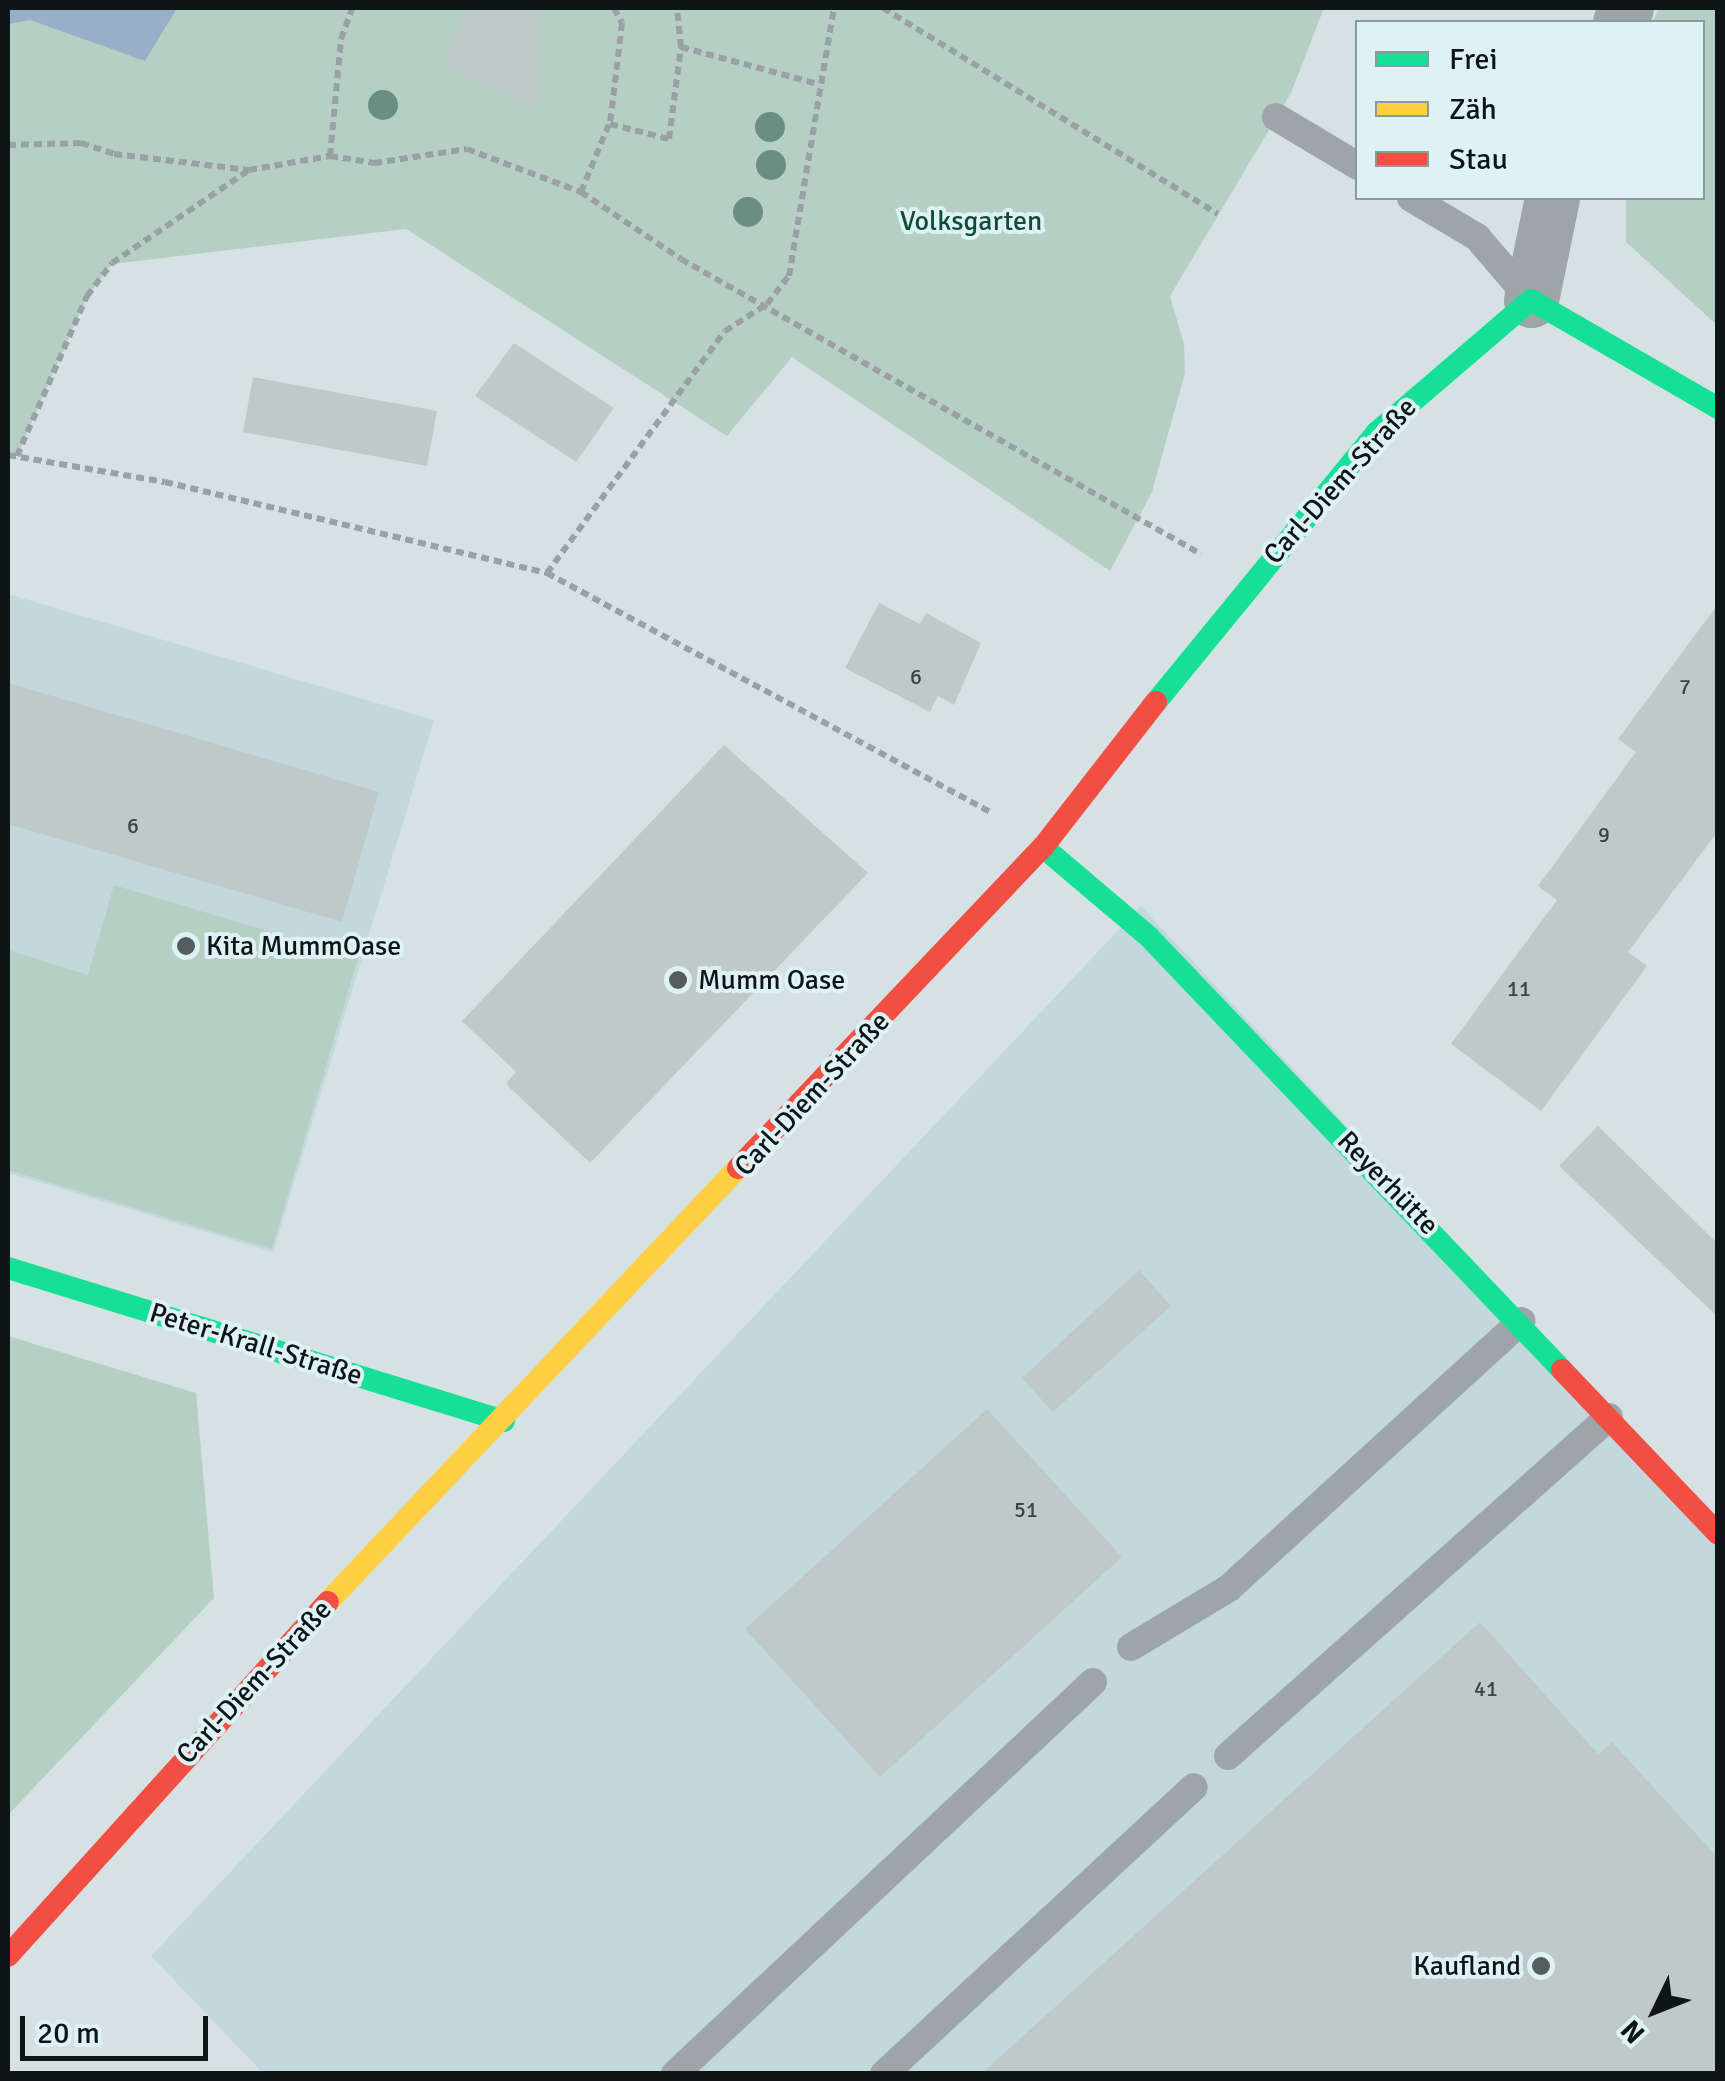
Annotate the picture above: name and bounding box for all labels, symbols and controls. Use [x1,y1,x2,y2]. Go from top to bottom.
legend [1355,20,1705,200]
text: Frei [1449,41,1498,78]
text: Zäh [1449,91,1497,128]
text: Stau [1449,141,1508,178]
park label: Volksgarten [900,204,1042,238]
street label: Carl-Diem-Straße [1257,391,1423,571]
house number: 6 [910,664,922,690]
house number: 7 [1679,674,1691,700]
house number: 6 [127,813,139,839]
house number: 9 [1598,822,1610,848]
place label: Kita MummOase [206,929,401,963]
marker: Kita MummOase [175,935,197,957]
place label: Mumm Oase [698,963,845,997]
marker: Mumm Oase [667,969,689,991]
house number: 11 [1507,976,1531,1002]
street label: Carl-Diem-Straße [727,1005,897,1183]
street label: Reyerhütte [1330,1124,1446,1242]
street label: Peter-Krall-Straße [146,1296,366,1392]
house number: 51 [1014,1497,1038,1523]
street label: Carl-Diem-Straße [169,1593,339,1771]
house number: 41 [1474,1676,1498,1702]
place label: Kaufland [1413,1949,1521,1983]
marker: Kaufland [1530,1955,1552,1977]
north arrow [1605,1961,1705,2061]
scale bar [25,1996,212,2058]
text: N [1614,2013,1652,2050]
text: 20 m [37,2015,100,2052]

